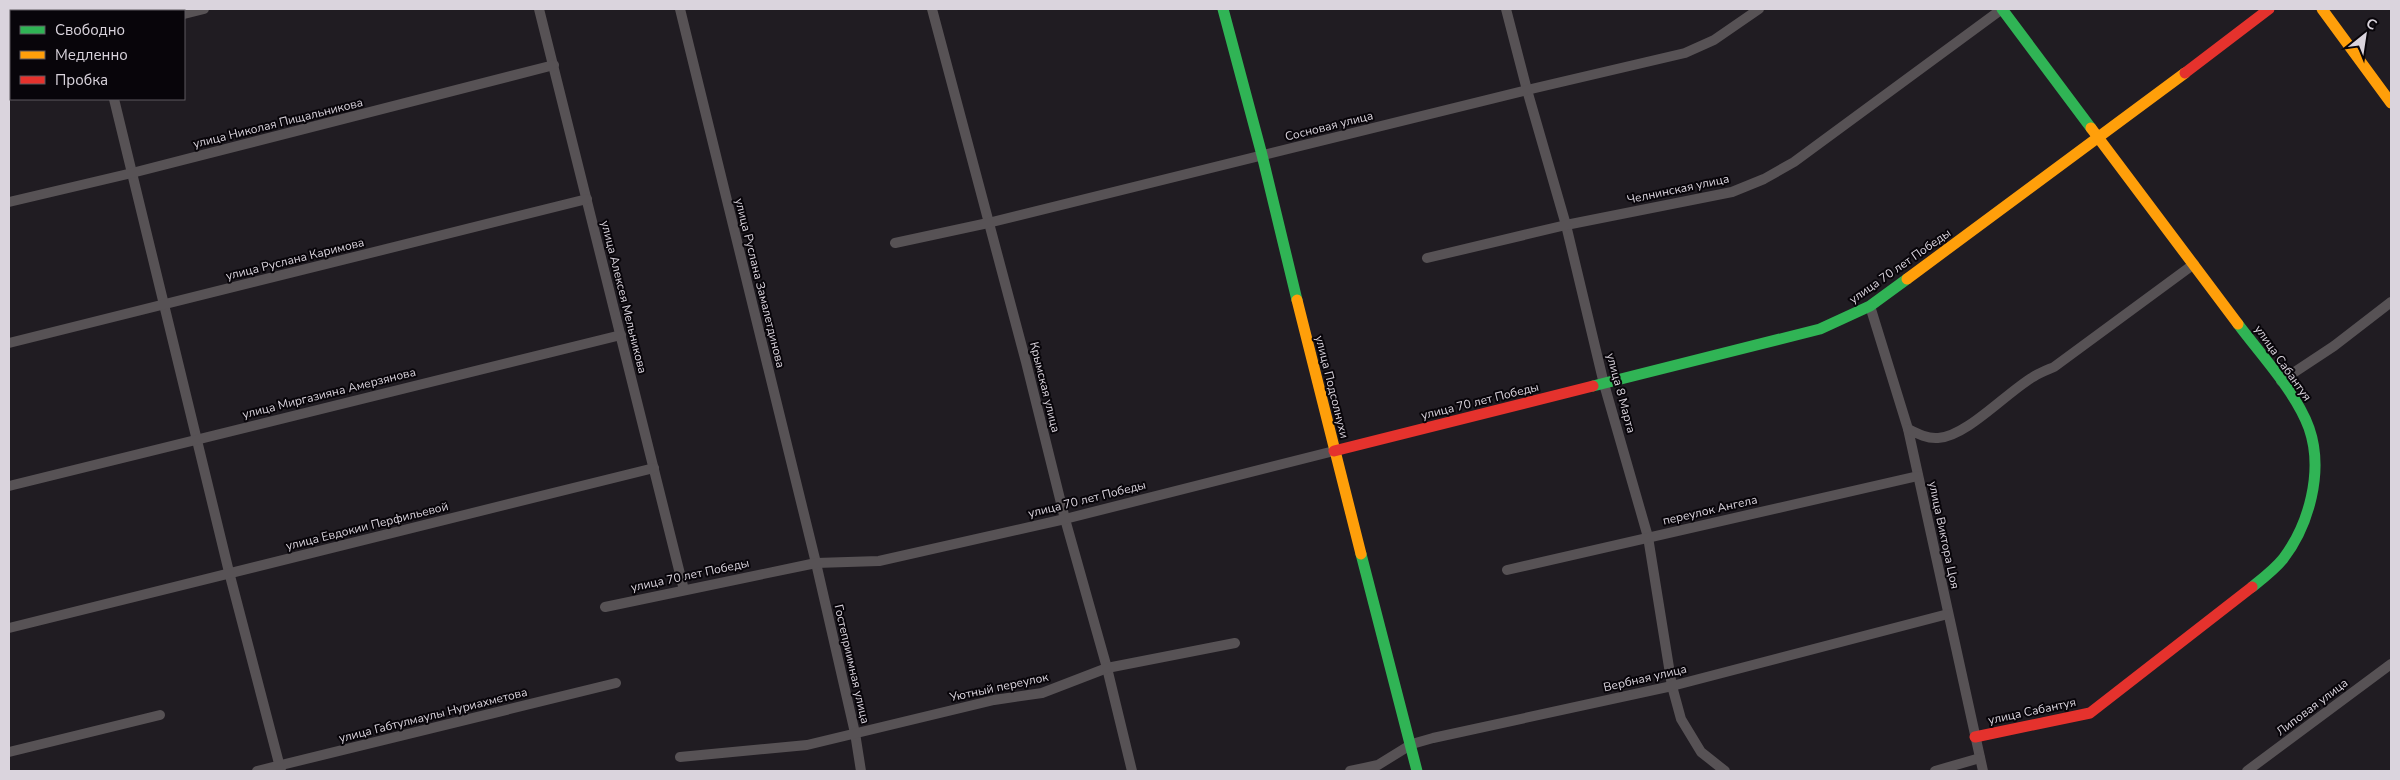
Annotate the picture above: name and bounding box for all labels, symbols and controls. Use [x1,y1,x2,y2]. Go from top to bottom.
legend [10,10,185,100]
north arrow [2340,10,2390,60]
text: С [2362,14,2381,35]
text: Свободно [55,20,125,40]
text: Медленно [55,45,128,65]
text: Пробка [55,70,108,90]
street label: улица Николая Пищальникова [191,94,365,152]
street label: Сосновая улица [1283,107,1375,145]
street label: Челнинская улица [1625,170,1731,208]
street label: улица Руслана Замалетдинова [731,197,789,369]
street label: улица Алексея Мельникова [597,219,651,375]
street label: улица 70 лет Победы [1846,225,1954,307]
street label: улица Руслана Каримова [224,234,366,284]
street label: улица Сабантуя [2251,322,2315,404]
street label: улица Подсолнухи [1311,334,1353,440]
street label: Крымская улица [1026,340,1064,434]
street label: улица 8 Марта [1603,351,1639,435]
street label: улица Миргазияна Амерзянова [241,364,417,422]
street label: улица 70 лет Победы [1419,379,1541,423]
street label: улица 70 лет Победы [1026,477,1148,521]
street label: улица Виктора Цоя [1925,480,1963,590]
street label: переулок Ангела [1661,491,1759,529]
street label: улица Евдокии Перфильевой [284,498,450,554]
street label: улица 70 лет Победы [629,555,751,595]
street label: Гостеприимная улица [830,603,874,725]
street label: Вербная улица [1602,661,1688,695]
street label: Уютный переулок [947,669,1051,705]
street label: Липовая улица [2273,675,2351,739]
street label: улица Габтулмаулы Нуриахметова [337,684,529,746]
street label: улица Сабантуя [1987,694,2077,728]

